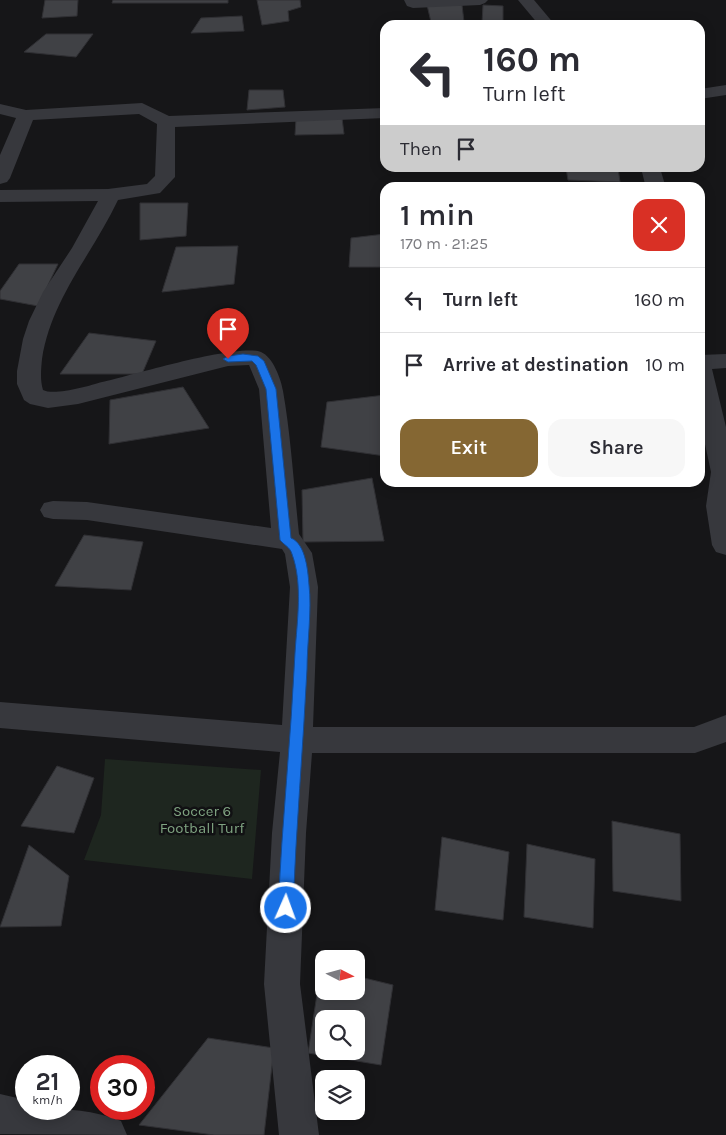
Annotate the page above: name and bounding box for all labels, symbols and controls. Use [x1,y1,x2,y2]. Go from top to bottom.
text: 160 m [483,39,581,80]
icon: left [400,40,465,105]
text: Turn left [483,81,566,107]
icon: arrive [452,135,480,163]
text: Then [400,138,442,160]
text: 1 min [400,197,474,233]
button: close [633,199,685,251]
text: 170 m · 21:25 [400,234,488,253]
icon: left [400,286,428,314]
text: Turn left [443,289,518,311]
text: 160 m [634,289,685,311]
pin [207,308,249,359]
icon: arrive [214,315,242,343]
icon: arrive [400,351,428,379]
text: Arrive at destination [443,354,629,376]
text: 10 m [645,354,685,376]
button: Exit [400,419,538,477]
button: Share [548,419,685,477]
park label: Soccer 6 Football Turf [160,802,245,837]
position arrow [259,881,311,933]
north arrow [315,950,365,1000]
map controls [315,950,365,1120]
button: search [315,1010,365,1060]
speed limit sign: 30 [90,1055,155,1120]
text: 21 [35,1067,60,1096]
button: layers [315,1070,365,1120]
text: km/h [32,1093,63,1107]

